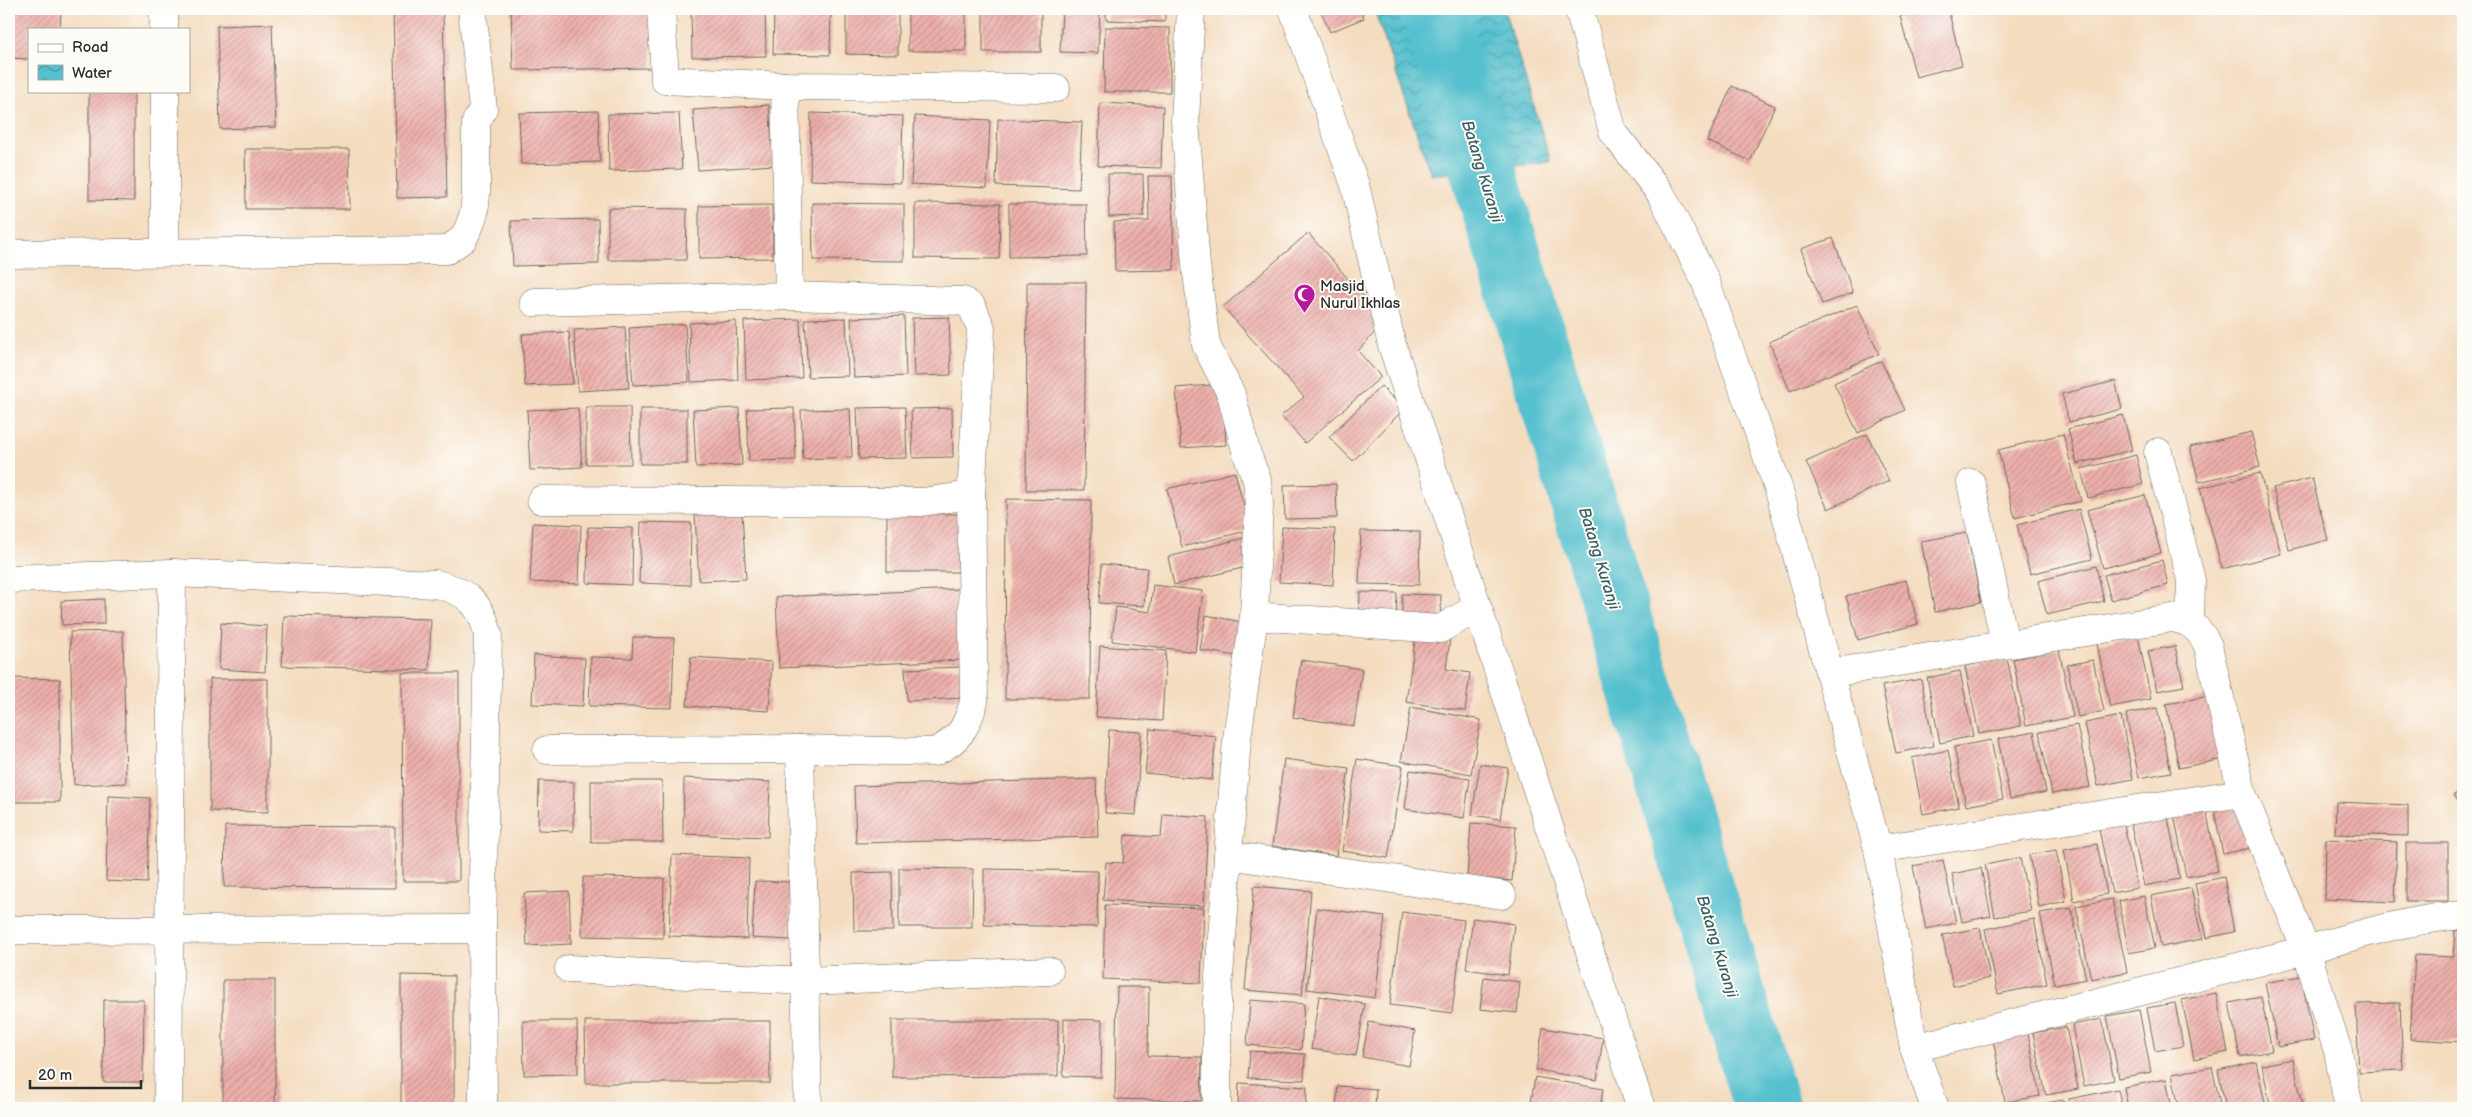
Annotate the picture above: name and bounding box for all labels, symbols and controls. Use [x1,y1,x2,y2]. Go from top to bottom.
legend [28,28,190,92]
text: Road [72,38,108,57]
text: Water [72,64,112,83]
water label: Batang Kuranji [1457,118,1507,226]
place label: Masjid Nurul Ikhlas [1320,277,1401,313]
mosque icon: Masjid Nurul Ikhlas [1292,283,1316,314]
water label: Batang Kuranji [1574,505,1624,613]
water label: Batang Kuranji [1692,893,1742,1001]
scale bar [30,1057,141,1089]
text: 20 m [38,1066,72,1085]

